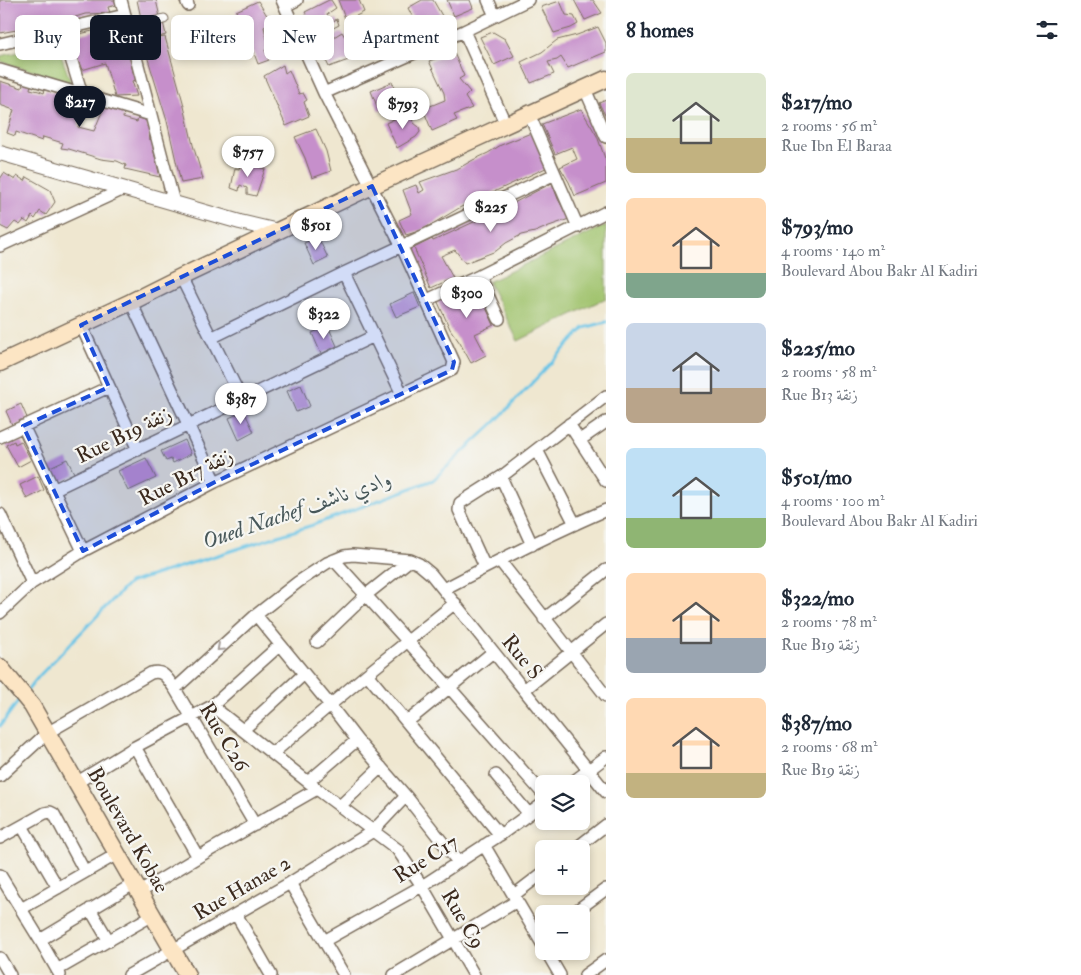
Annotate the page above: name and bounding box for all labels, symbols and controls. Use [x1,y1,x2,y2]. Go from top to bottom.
chip: Buy [15,15,80,60]
chip: Rent [90,15,161,60]
chip: Filters [171,15,254,60]
chip: New [264,15,334,60]
chip: Apartment [344,15,457,60]
icon: filters [1033,16,1061,44]
text: 8 homes [626,17,694,44]
pin: $217 [50,86,110,128]
pin: $793 [373,88,433,130]
text: $217/mo [781,89,852,116]
text: $217 [65,92,95,112]
icon: home [666,93,726,153]
text: $793 [388,94,418,114]
text: 2 rooms · 56 m² [781,116,877,136]
pin: $757 [218,136,278,178]
text: Rue Ibn El Baraa [781,136,892,156]
text: $757 [233,142,263,162]
pin: $225 [461,190,521,233]
text: $225 [475,197,507,217]
pin: $501 [286,208,346,251]
text: $793/mo [781,214,853,241]
text: $501 [301,215,331,235]
icon: home [666,218,726,278]
text: 4 rooms · 140 m² [781,241,885,261]
text: Boulevard Abou Bakr Al Kadiri [781,261,978,281]
pin: $300 [437,276,497,319]
text: $300 [451,283,483,303]
pin: $322 [294,298,354,340]
text: $322 [308,304,340,324]
text: $225/mo [781,335,855,362]
icon: home [666,343,726,403]
text: 2 rooms · 58 m² [781,362,876,382]
pin: $387 [211,382,271,425]
text: Rue B13 زنقة [781,385,858,405]
text: $387 [226,389,256,409]
street label: Rue B19 زنقة [72,400,176,470]
street label: Rue B17 زنقة [134,442,238,512]
water label: Oued Nachef وادي ناشف [199,464,396,558]
text: $501/mo [781,464,852,491]
icon: home [666,468,726,528]
text: 4 rooms · 100 m² [781,491,884,511]
text: Boulevard Abou Bakr Al Kadiri [781,511,978,531]
text: $322/mo [781,585,854,612]
icon: home [666,593,726,653]
text: 2 rooms · 78 m² [781,612,877,632]
street label: Rue S [496,629,548,685]
text: Rue B19 زنقة [781,635,860,655]
one-way arrow [217,642,226,651]
street label: Rue C26 [193,698,256,778]
text: $387/mo [781,710,852,737]
icon: home [666,718,726,778]
text: 2 rooms · 68 m² [781,737,877,757]
text: Rue B19 زنقة [781,760,860,780]
street label: Boulevard Kobae [81,762,175,898]
map controls [535,775,590,960]
button: layers [535,775,590,830]
street label: Rue C17 [389,828,464,889]
button: + [535,840,590,895]
street label: Rue Hanae 2 [188,849,296,927]
street label: Rue C9 [435,884,491,954]
button: − [535,905,590,960]

